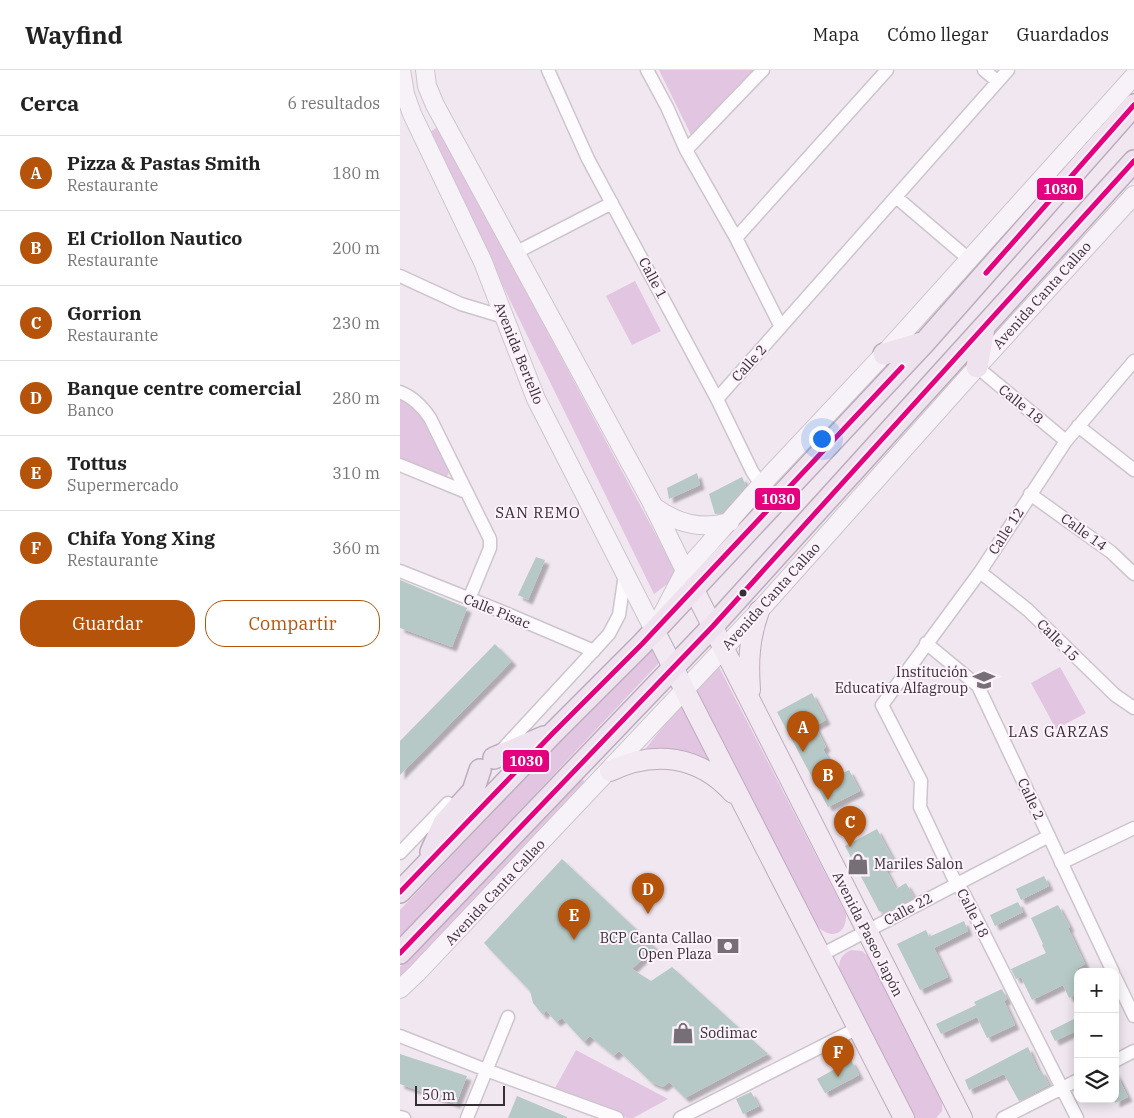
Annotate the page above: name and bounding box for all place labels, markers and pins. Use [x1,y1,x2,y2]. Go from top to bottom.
unlabelled marker [738,588,748,598]
place label: Institución Educativa Alfagroup [835,663,968,697]
school or university icon: Institución Educativa Alfagroup [971,667,997,693]
pin: A [787,711,819,752]
pin: B [812,759,844,800]
pin: C [834,806,866,847]
shop icon: Mariles Salon [845,851,871,877]
place label: Mariles Salon [874,855,963,873]
pin: D [632,873,664,914]
pin: E [558,899,590,940]
place label: BCP Canta Callao Open Plaza [600,929,712,963]
bank icon: BCP Canta Callao Open Plaza [715,933,741,959]
shop icon: Sodimac [670,1020,696,1046]
place label: Sodimac [700,1024,757,1042]
pin: F [822,1036,854,1077]

